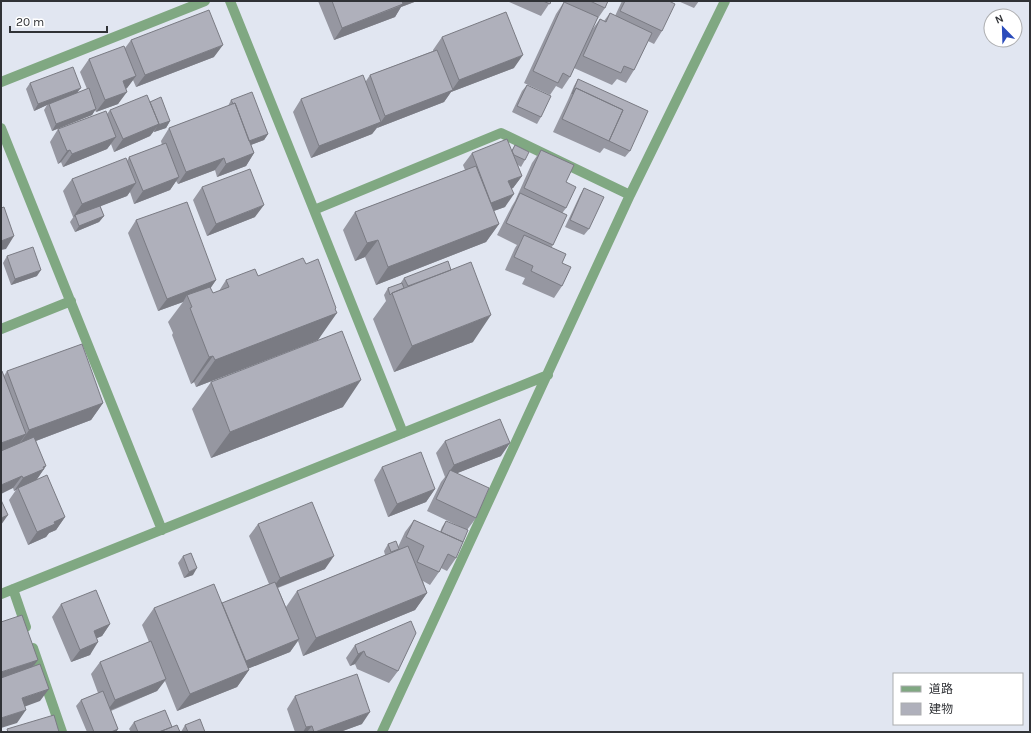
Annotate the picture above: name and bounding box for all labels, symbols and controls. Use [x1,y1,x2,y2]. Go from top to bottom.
scale bar [10,8,107,34]
north arrow [983,8,1023,48]
text: N [993,12,1005,27]
text: 20 m [16,15,44,29]
legend [893,673,1023,725]
text: 道路 [929,682,953,696]
text: 建物 [929,702,953,716]

